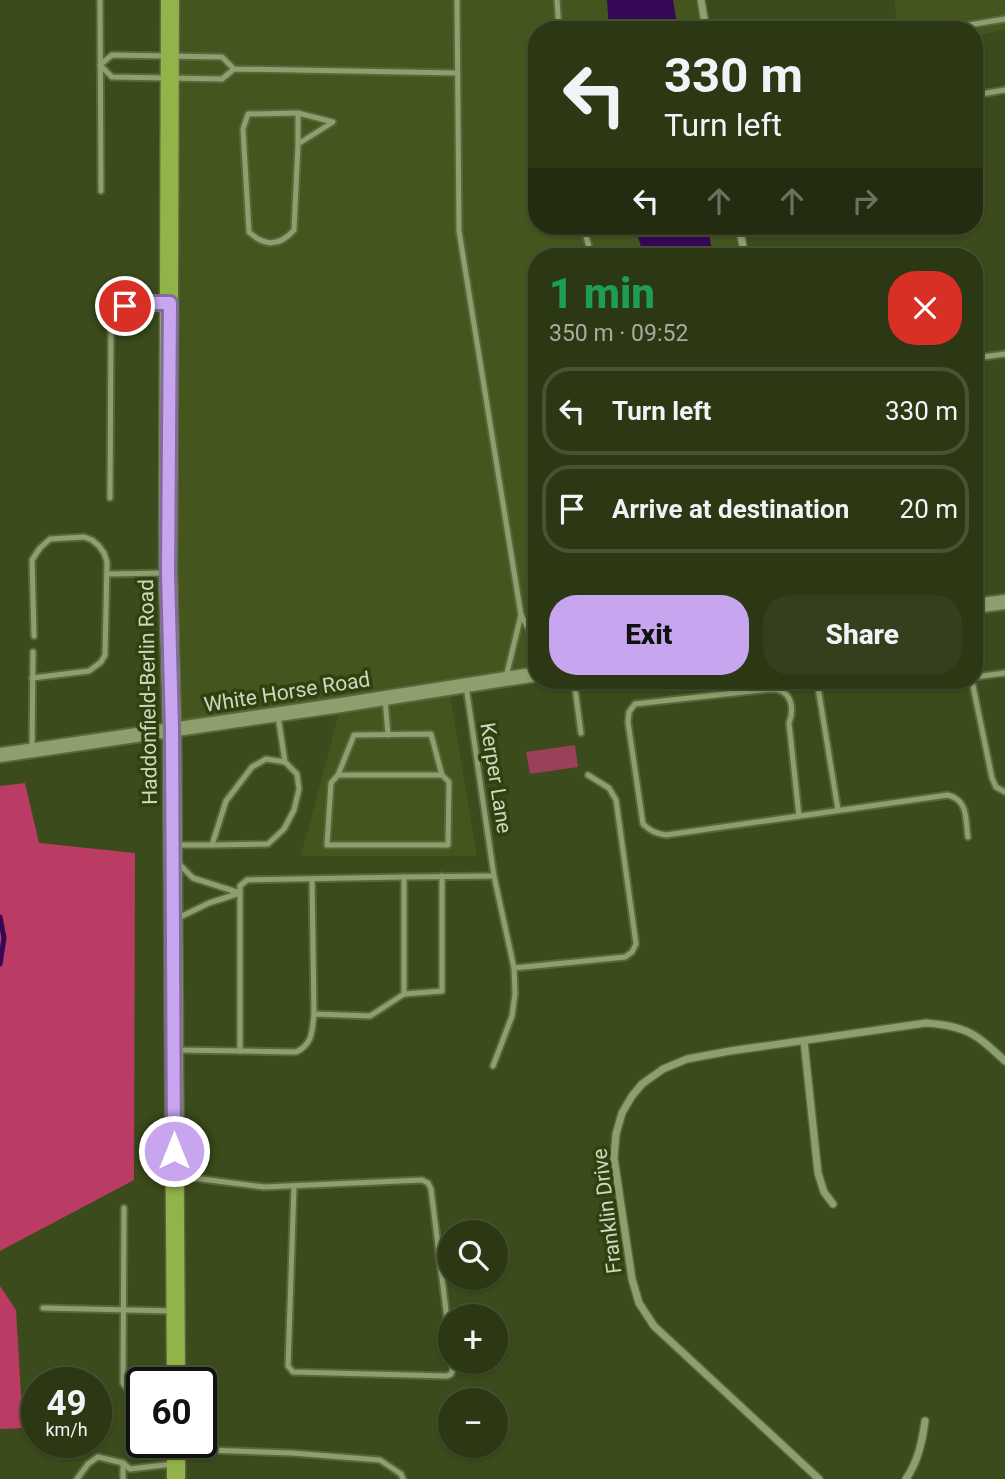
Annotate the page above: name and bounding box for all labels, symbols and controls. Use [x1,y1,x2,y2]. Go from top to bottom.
text: 330 m [664,47,803,104]
icon: left [549,49,640,140]
text: Turn left [664,106,782,144]
icon: left [627,182,665,220]
icon: ahead [700,182,738,220]
icon: ahead [773,182,811,220]
icon: right [846,182,884,220]
text: 1 min [549,269,655,318]
button: close [888,271,962,345]
pin [95,276,155,336]
icon: arrive [106,287,144,325]
text: 350 m · 09:52 [549,320,688,347]
icon: left [553,392,591,430]
text: Turn left [612,396,711,426]
text: 330 m [885,396,958,426]
icon: arrive [553,490,591,528]
text: Arrive at destination [612,494,849,524]
text: 20 m [900,494,958,524]
street label: Haddonfield-Berlin Road [134,579,162,805]
button: Exit [549,595,749,675]
button: Share [763,595,962,675]
street label: White Horse Road [202,667,372,717]
street label: Kerper Lane [475,721,517,835]
position arrow [137,1114,211,1188]
street label: Franklin Drive [587,1147,627,1275]
map controls [438,1220,508,1458]
button: search [438,1220,508,1290]
button: + [438,1304,508,1374]
speed limit sign: 60 [126,1367,217,1458]
text: 49 [46,1383,87,1424]
button: − [438,1388,508,1458]
text: km/h [45,1419,88,1440]

